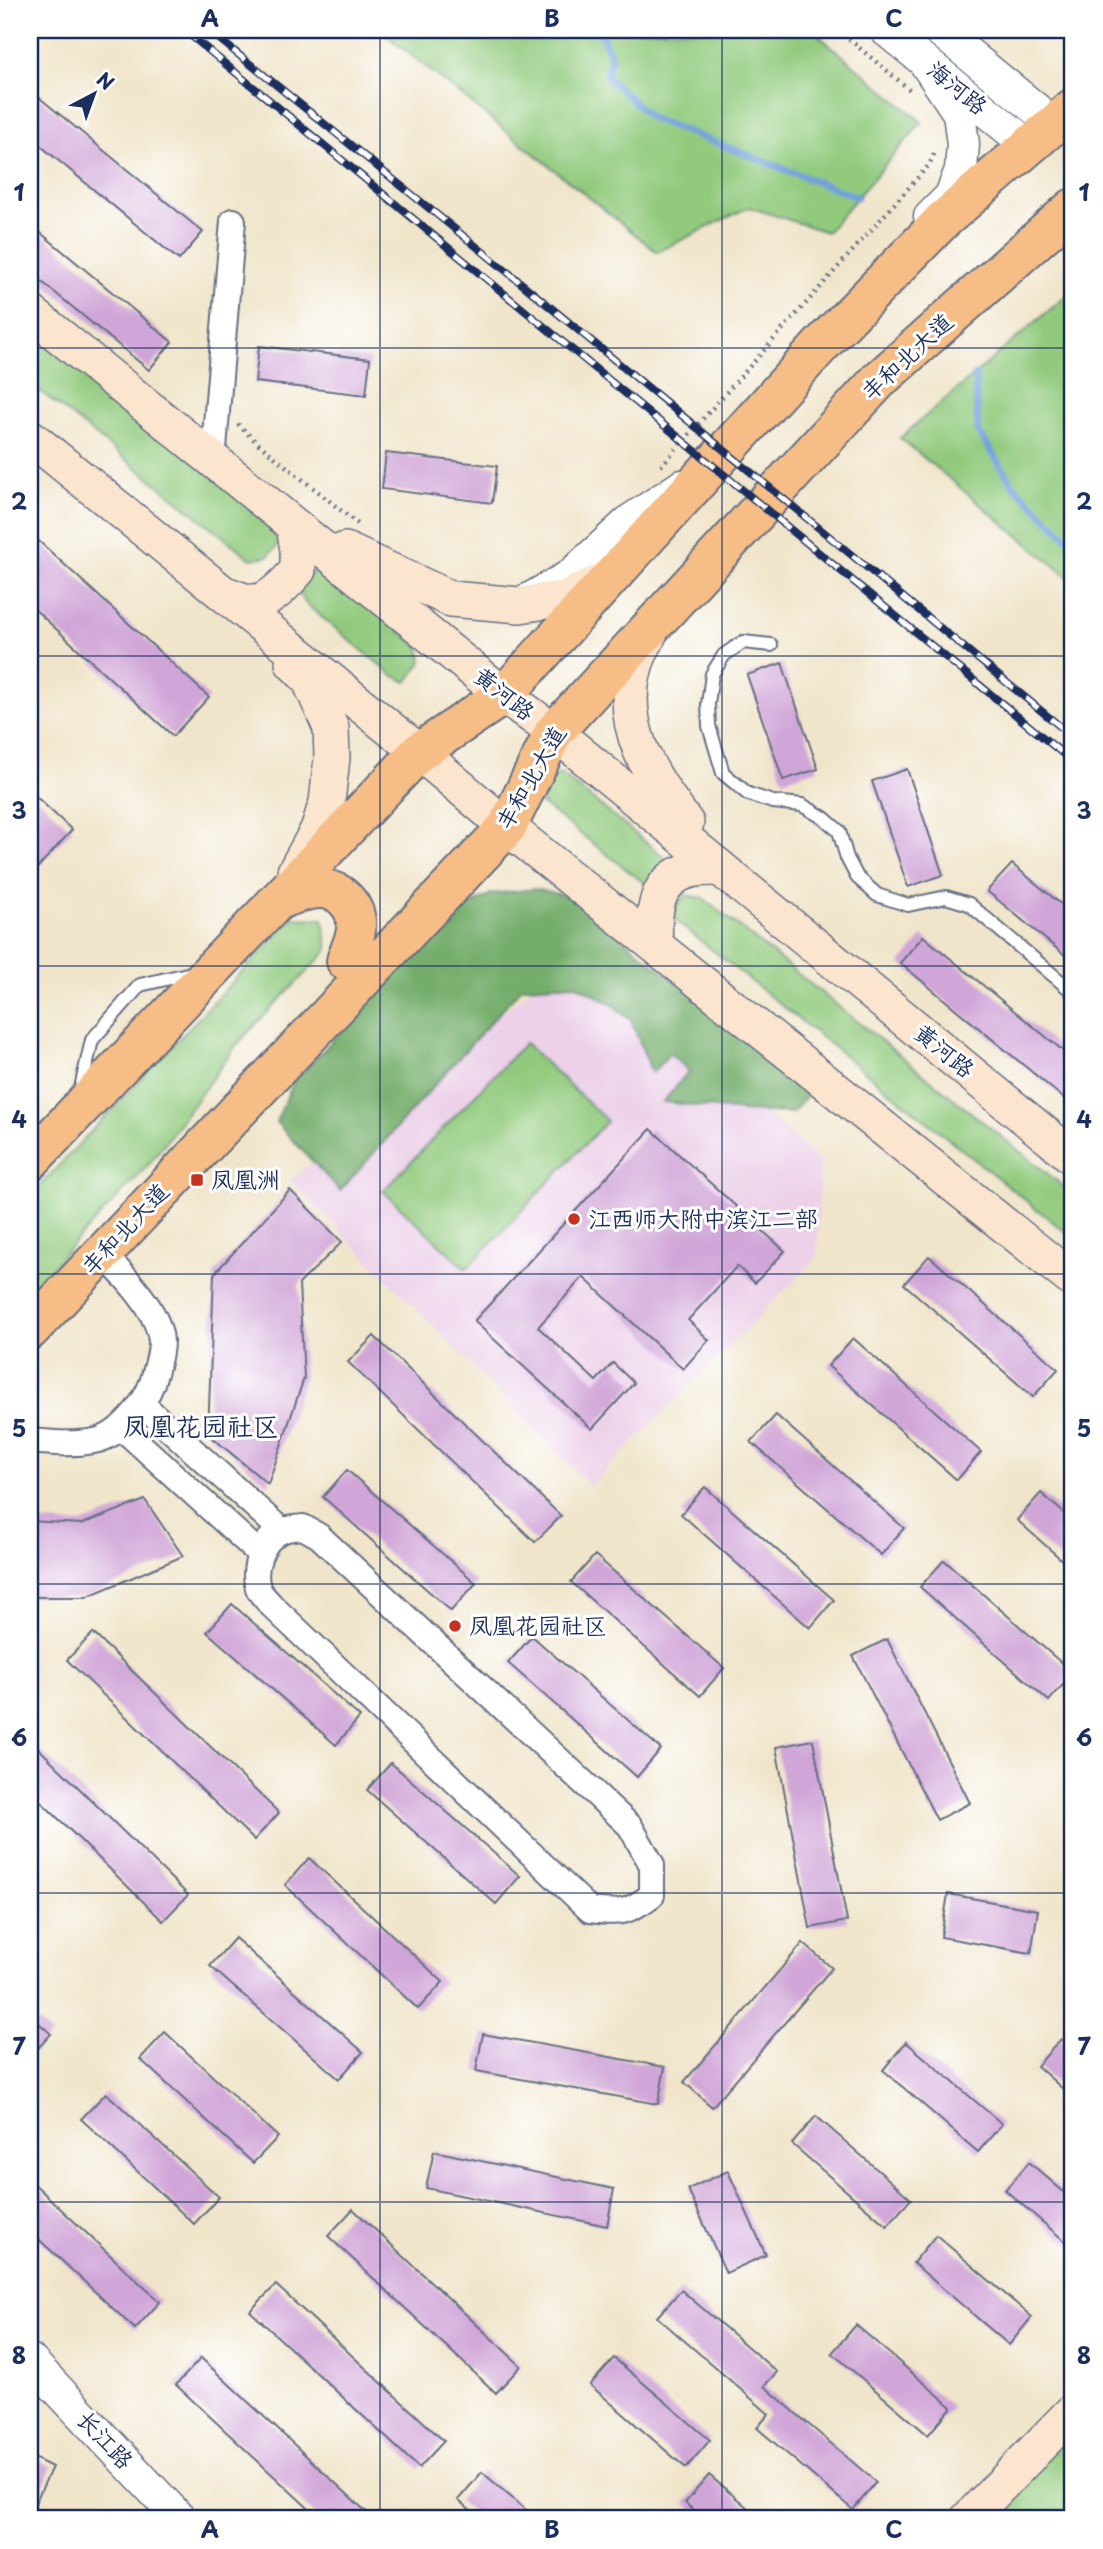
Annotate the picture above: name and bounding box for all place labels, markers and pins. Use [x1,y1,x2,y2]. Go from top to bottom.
place label: 凤凰洲 [211,1161,280,1196]
marker: 凤凰洲 [189,1172,205,1188]
place label: 江西师大附中滨江二部 [588,1200,818,1235]
marker: 江西师大附中滨江二部 [566,1211,582,1227]
place label: 凤凰花园社区 [469,1607,607,1642]
marker: 凤凰花园社区 [447,1618,463,1634]

